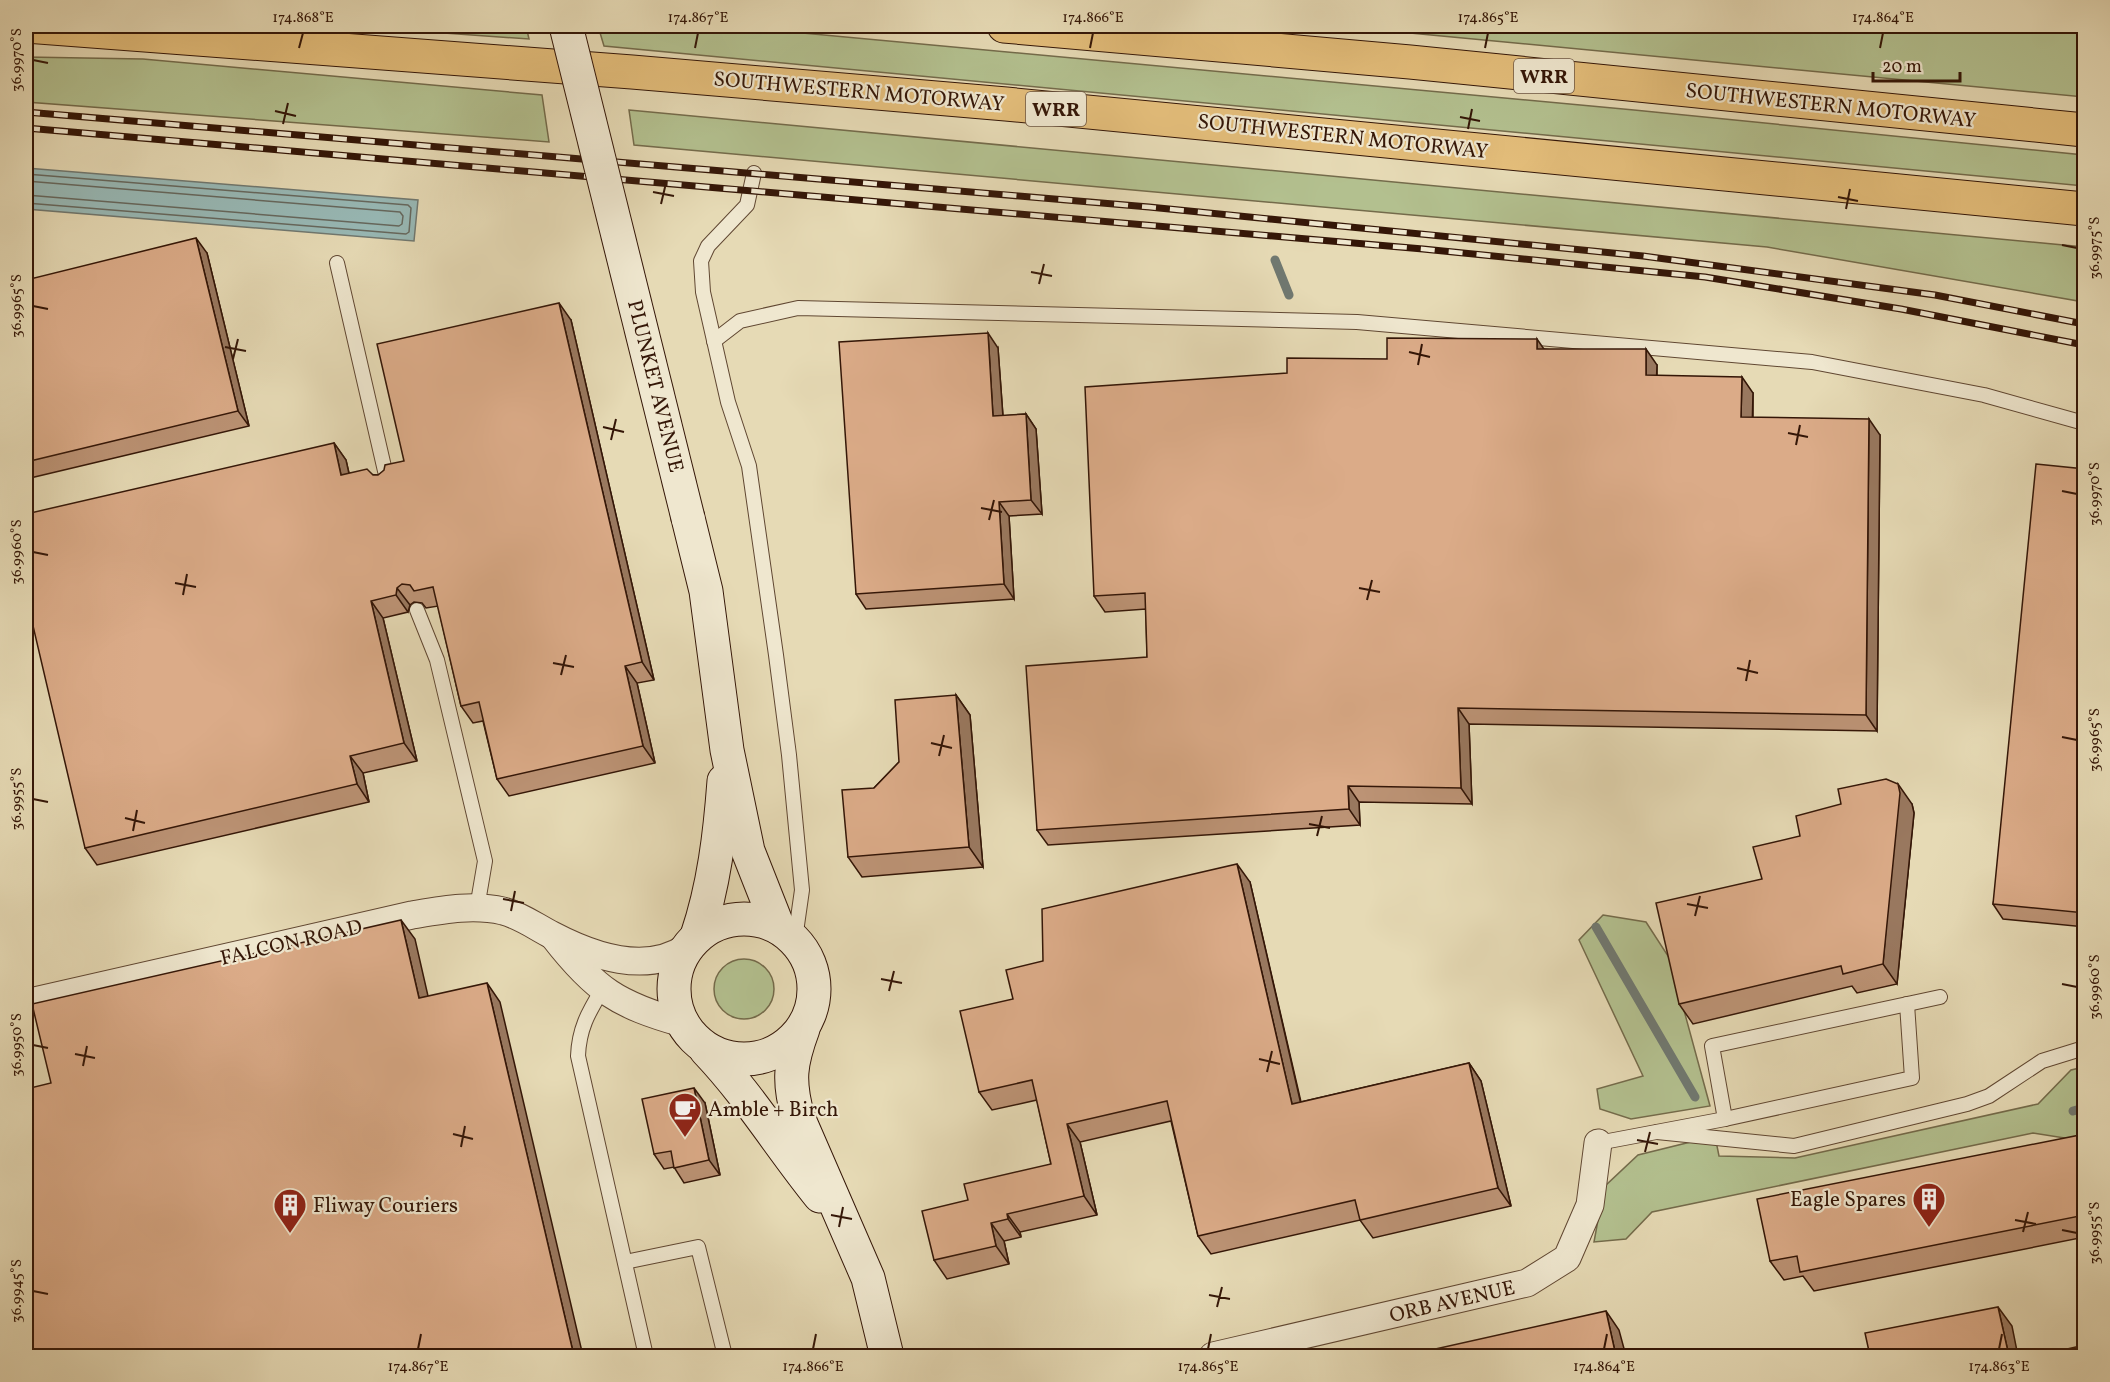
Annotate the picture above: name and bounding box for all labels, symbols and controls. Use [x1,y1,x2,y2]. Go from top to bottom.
text: 174.868°E [272,8,334,29]
text: 174.867°E [667,8,729,29]
text: 174.866°E [1062,8,1124,29]
text: 174.865°E [1457,8,1519,29]
text: 174.864°E [1852,8,1914,29]
text: 36.9970°S [7,28,28,92]
scale bar [1873,45,1960,83]
text: 20 m [1882,55,1922,80]
road number: WRR [1514,59,1574,93]
street label: SOUTHWESTERN MOTORWAY [712,65,1006,120]
street label: SOUTHWESTERN MOTORWAY [1684,77,1978,136]
road number: WRR [1026,92,1086,126]
street label: SOUTHWESTERN MOTORWAY [1196,108,1490,167]
text: 36.9975°S [2085,216,2106,280]
text: 36.9965°S [7,274,28,338]
street label: PLUNKET AVENUE [619,297,690,476]
text: 36.9970°S [2085,462,2106,526]
text: 36.9960°S [7,519,28,585]
text: 36.9965°S [2085,708,2106,772]
text: 36.9955°S [7,768,28,830]
street label: FALCON ROAD [217,913,365,974]
text: 36.9960°S [2085,954,2106,1020]
text: 36.9950°S [7,1013,28,1077]
cafe icon: Amble + Birch [667,1091,703,1138]
place label: Amble + Birch [708,1096,838,1125]
building icon: Eagle Spares [1911,1181,1947,1228]
place label: Eagle Spares [1790,1186,1906,1215]
building icon: Fliway Couriers [272,1187,308,1234]
place label: Fliway Couriers [313,1192,458,1221]
text: 36.9955°S [2085,1202,2106,1264]
text: 36.9945°S [7,1259,28,1323]
street label: ORB AVENUE [1387,1274,1518,1331]
text: 174.867°E [387,1357,449,1378]
text: 174.866°E [782,1357,844,1378]
text: 174.865°E [1177,1357,1239,1378]
text: 174.864°E [1573,1357,1635,1378]
text: 174.863°E [1968,1357,2030,1378]

